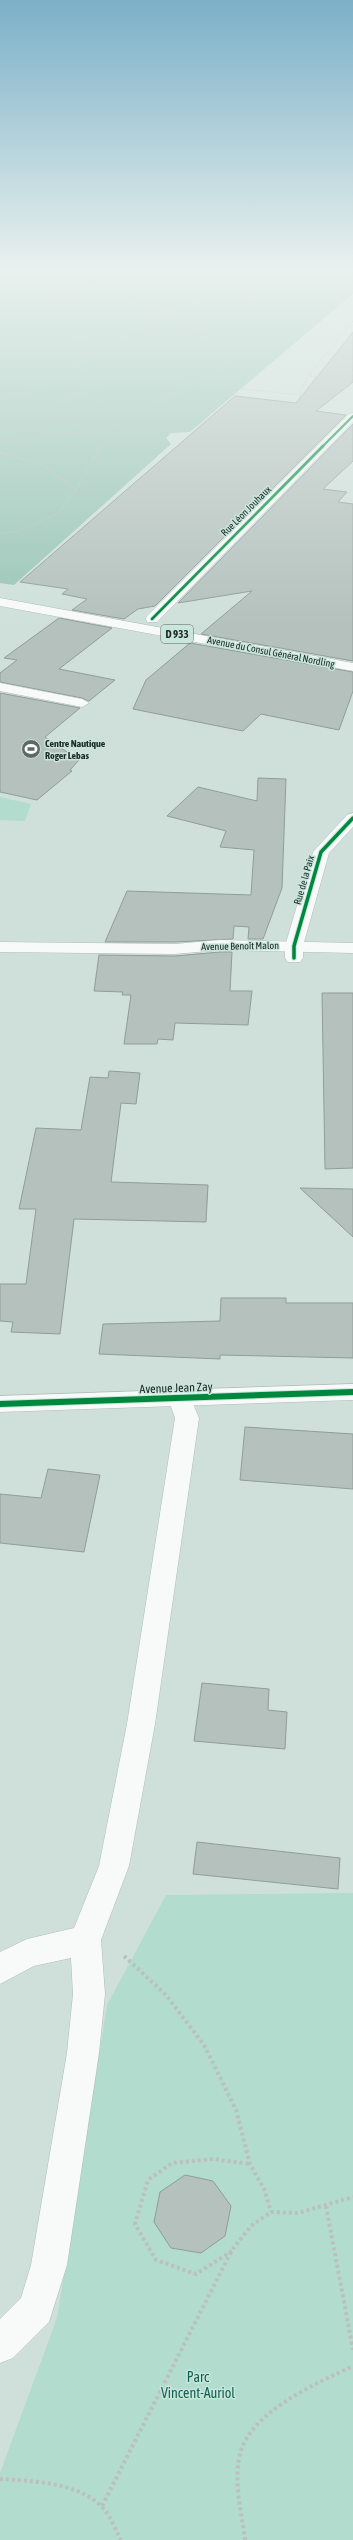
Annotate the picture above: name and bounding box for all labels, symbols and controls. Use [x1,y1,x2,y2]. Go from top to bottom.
street label: Rue Léon Jouhaux [219,484,273,538]
road number: D 933 [161,625,193,643]
street label: Avenue du Consul Général Nordling [206,634,336,670]
sports icon: Centre Nautique Roger Lebas [20,738,42,760]
place label: Centre Nautique Roger Lebas [45,738,106,761]
street label: Rue de la Paix [292,854,316,906]
street label: Avenue Benoît Malon [201,940,279,952]
street label: Avenue Jean Zay [139,1380,213,1396]
park label: Parc Vincent-Auriol [161,2369,235,2401]

